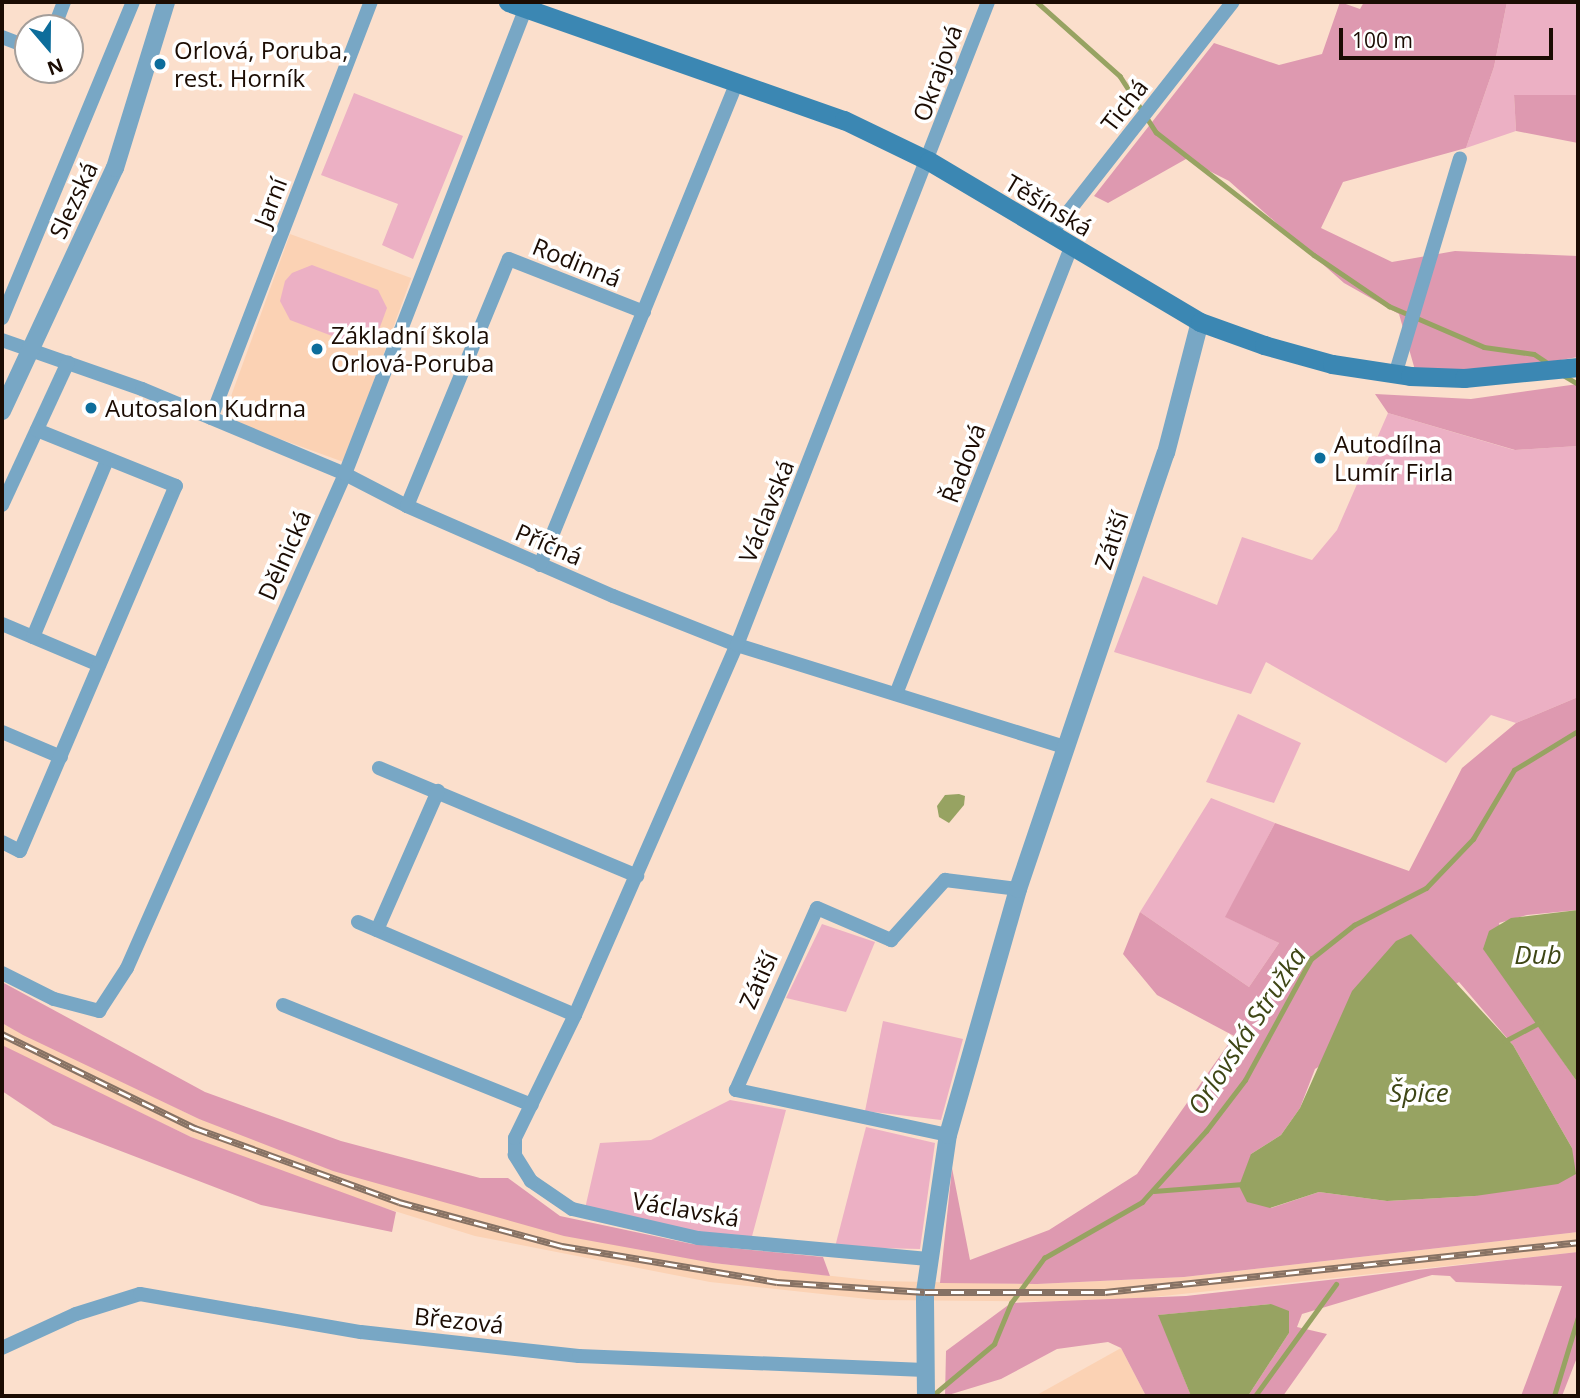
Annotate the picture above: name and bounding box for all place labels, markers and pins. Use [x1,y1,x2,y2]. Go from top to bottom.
place label: Orlová, Poruba, rest. Horník [174,36,348,92]
marker: Orlová, Poruba, rest. Horník [152,56,168,72]
place label: Základní škola Orlová-Poruba [331,321,494,377]
marker: Základní škola Orlová-Poruba [309,341,325,357]
place label: Autosalon Kudrna [105,394,306,422]
marker: Autosalon Kudrna [83,400,99,416]
place label: Autodílna Lumír Firla [1334,430,1453,486]
marker: Autodílna Lumír Firla [1312,450,1328,466]

